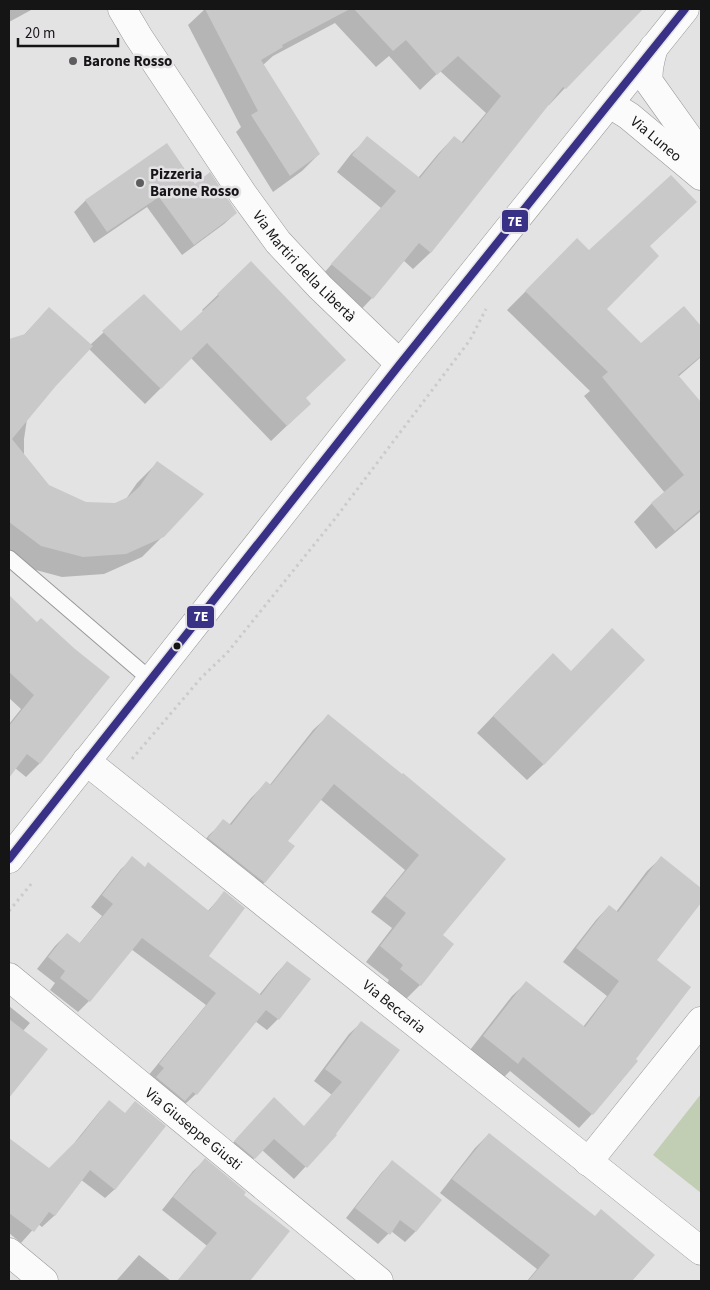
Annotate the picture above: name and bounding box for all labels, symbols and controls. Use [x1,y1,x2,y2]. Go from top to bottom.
scale bar [18,15,118,47]
text: 20 m [25,23,55,44]
place label: Barone Rosso [83,51,172,72]
marker: Barone Rosso [67,55,79,67]
street label: Via Luneo [626,111,686,166]
place label: Pizzeria Barone Rosso [150,164,239,202]
marker: Pizzeria Barone Rosso [134,177,146,189]
street label: Via Martiri della Libertà [248,206,361,327]
line badge: 7E [501,209,529,233]
text: 7E [507,212,523,232]
line badge: 7E [186,605,215,629]
text: 7E [193,607,209,627]
unlabelled marker [172,641,182,651]
street label: Via Beccaria [358,975,430,1038]
street label: Via Giuseppe Giusti [141,1083,247,1175]

